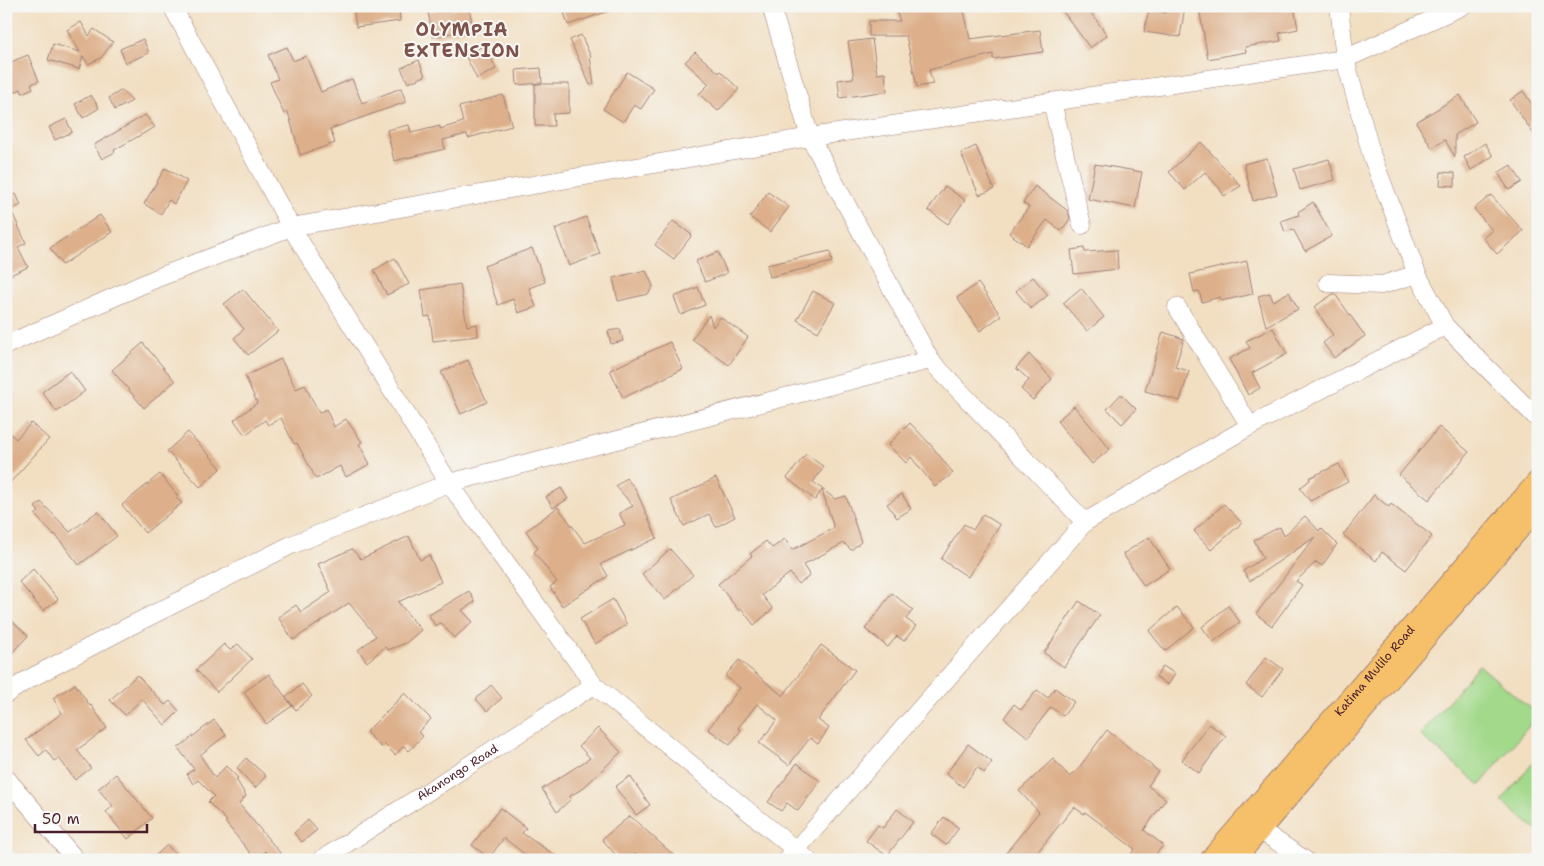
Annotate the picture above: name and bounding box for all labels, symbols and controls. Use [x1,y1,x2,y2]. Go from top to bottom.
district label: OLYMPIA EXTENSION [403,18,521,63]
street label: Katima Mulilo Road [1331,622,1419,720]
street label: Akanongo Road [414,740,501,804]
scale bar [35,801,148,833]
text: 50 m [42,809,80,829]

